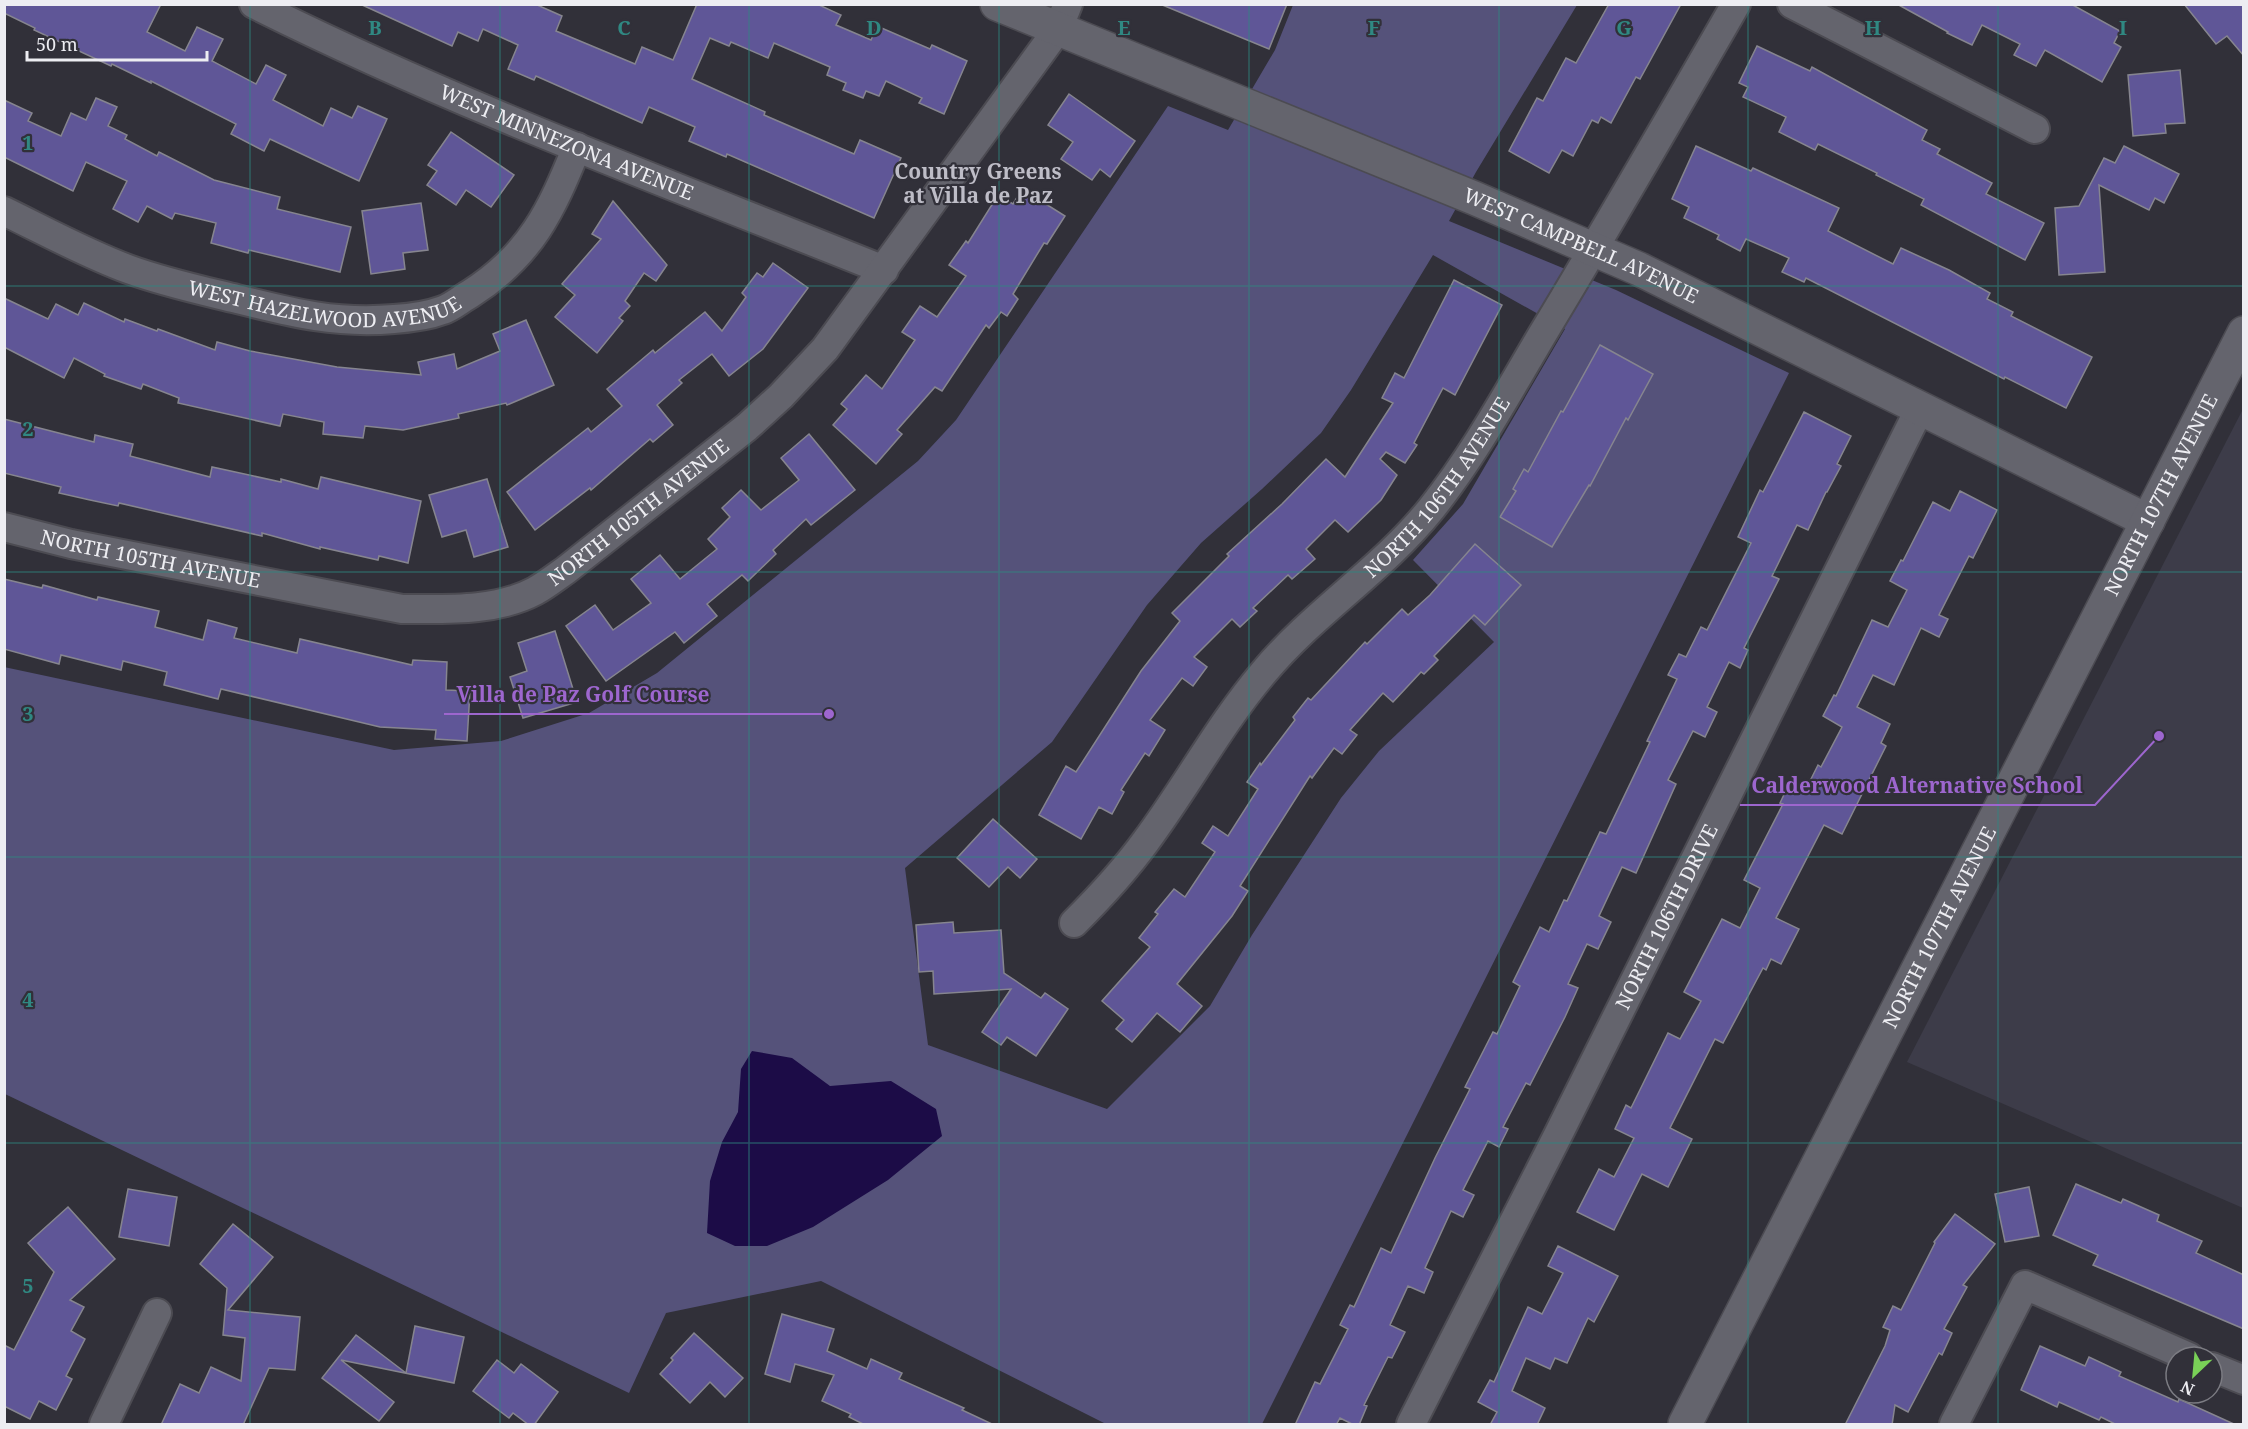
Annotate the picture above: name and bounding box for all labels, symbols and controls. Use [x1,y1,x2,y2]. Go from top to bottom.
text: B [368,14,382,41]
text: C [617,14,631,41]
text: D [866,14,882,41]
text: E [1117,14,1131,41]
text: F [1368,14,1380,41]
text: G [1616,14,1632,41]
text: H [1865,14,1881,41]
text: I [2119,14,2127,41]
scale bar [27,24,207,62]
text: 50 m [36,32,78,56]
street label: WEST MINNEZONA AVENUE [436,78,698,206]
text: 1 [22,129,34,156]
district label: Country Greens at Villa de Paz [894,157,1062,209]
street label: WEST CAMPBELL AVENUE [1459,181,1703,309]
street label: WEST HAZELWOOD AVENUE [185,274,466,333]
street label: NORTH 107TH AVENUE [2098,389,2224,600]
street label: NORTH 106TH AVENUE [1358,391,1516,583]
text: 2 [22,415,34,442]
street label: NORTH 105TH AVENUE [542,432,734,592]
street label: NORTH 105TH AVENUE [38,523,263,594]
callout: Villa de Paz Golf Course [444,675,721,714]
text: Villa de Paz Golf Course [456,680,710,708]
text: 3 [22,700,34,727]
callout: Calderwood Alternative School [1740,766,2095,805]
text: Calderwood Alternative School [1751,771,2083,799]
street label: NORTH 106TH DRIVE [1609,819,1724,1014]
street label: NORTH 107TH AVENUE [1876,821,2002,1033]
text: 4 [22,986,34,1013]
text: 5 [22,1272,34,1299]
north arrow [2164,1345,2224,1405]
text: N [2177,1376,2198,1401]

